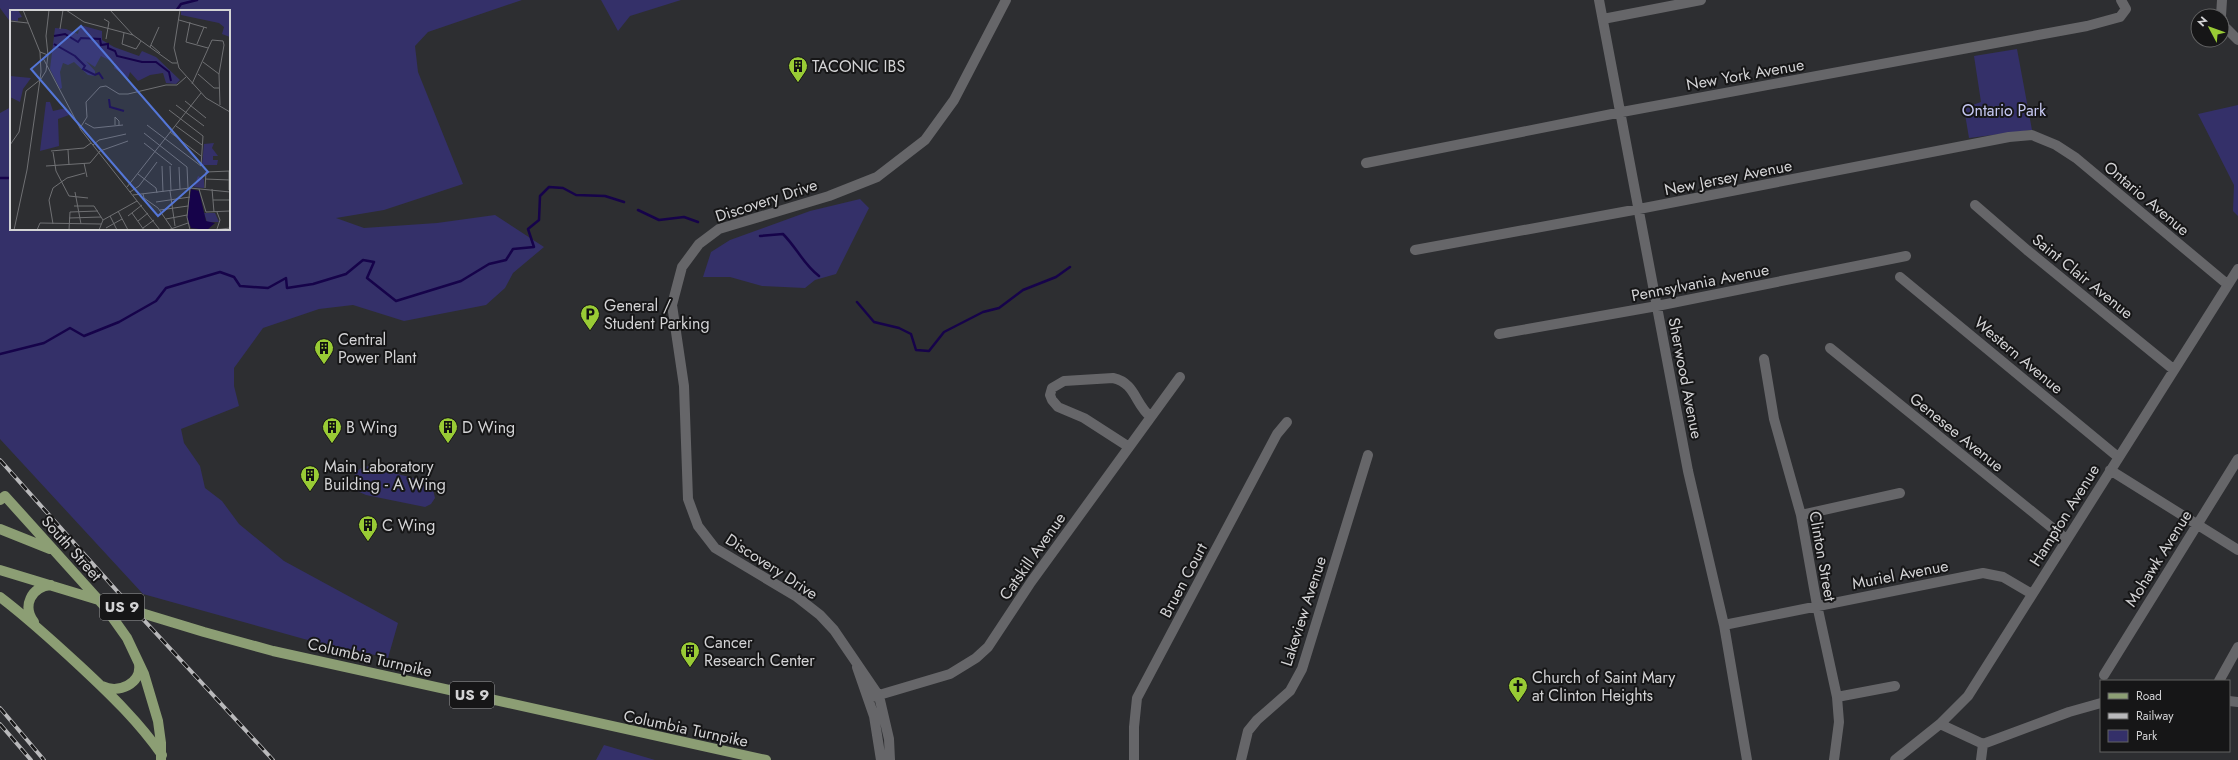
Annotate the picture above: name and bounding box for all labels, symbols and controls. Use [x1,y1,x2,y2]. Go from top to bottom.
north arrow [2190,8,2230,48]
inset map [10,10,230,230]
text: N [2194,13,2211,30]
street label: New York Avenue [1684,53,1806,96]
building icon: TACONIC IBS [787,55,809,83]
place label: TACONIC IBS [812,55,905,78]
park label: Ontario Park [1962,99,2047,122]
street label: New Jersey Avenue [1662,154,1794,201]
street label: Ontario Avenue [2099,156,2195,241]
street label: Discovery Drive [712,173,820,228]
street label: Saint Clair Avenue [2027,228,2138,324]
street label: Pennsylvania Avenue [1629,258,1771,307]
place label: General / Student Parking [604,294,710,335]
parking icon: General / Student Parking [579,303,601,331]
street label: Western Avenue [1969,311,2068,400]
street label: Sherwood Avenue [1662,315,1709,441]
place label: Central Power Plant [338,328,416,369]
building icon: Central Power Plant [313,337,335,365]
street label: Genesee Avenue [1905,387,2009,477]
building icon: B Wing [321,416,343,444]
place label: B Wing [346,416,397,439]
building icon: D Wing [437,416,459,444]
place label: D Wing [462,416,515,439]
place label: Main Laboratory Building - A Wing [324,455,446,496]
street label: Hampton Avenue [2024,460,2105,571]
building icon: Main Laboratory Building - A Wing [299,464,321,492]
street label: Mohawk Avenue [2119,505,2197,611]
street label: Catskill Avenue [994,508,1071,605]
street label: Clinton Street [1803,509,1842,603]
street label: South Street [36,510,107,586]
building icon: C Wing [357,514,379,542]
place label: C Wing [382,514,435,537]
street label: Discovery Drive [721,528,822,605]
street label: Bruen Court [1154,539,1213,622]
street label: Lakeview Avenue [1275,553,1332,669]
street label: Muriel Avenue [1850,554,1950,595]
road number: US 9 [100,594,144,620]
place label: Cancer Research Center [704,631,815,672]
street label: Columbia Turnpike [306,632,434,683]
building icon: Cancer Research Center [679,640,701,668]
place label: Church of Saint Mary at Clinton Heights [1532,666,1676,707]
church icon: Church of Saint Mary at Clinton Heights [1507,675,1529,703]
legend [2100,680,2230,752]
road number: US 9 [450,682,494,708]
text: Road [2136,687,2162,705]
street label: Columbia Turnpike [621,704,750,753]
text: Railway [2136,707,2174,725]
text: Park [2136,727,2158,745]

